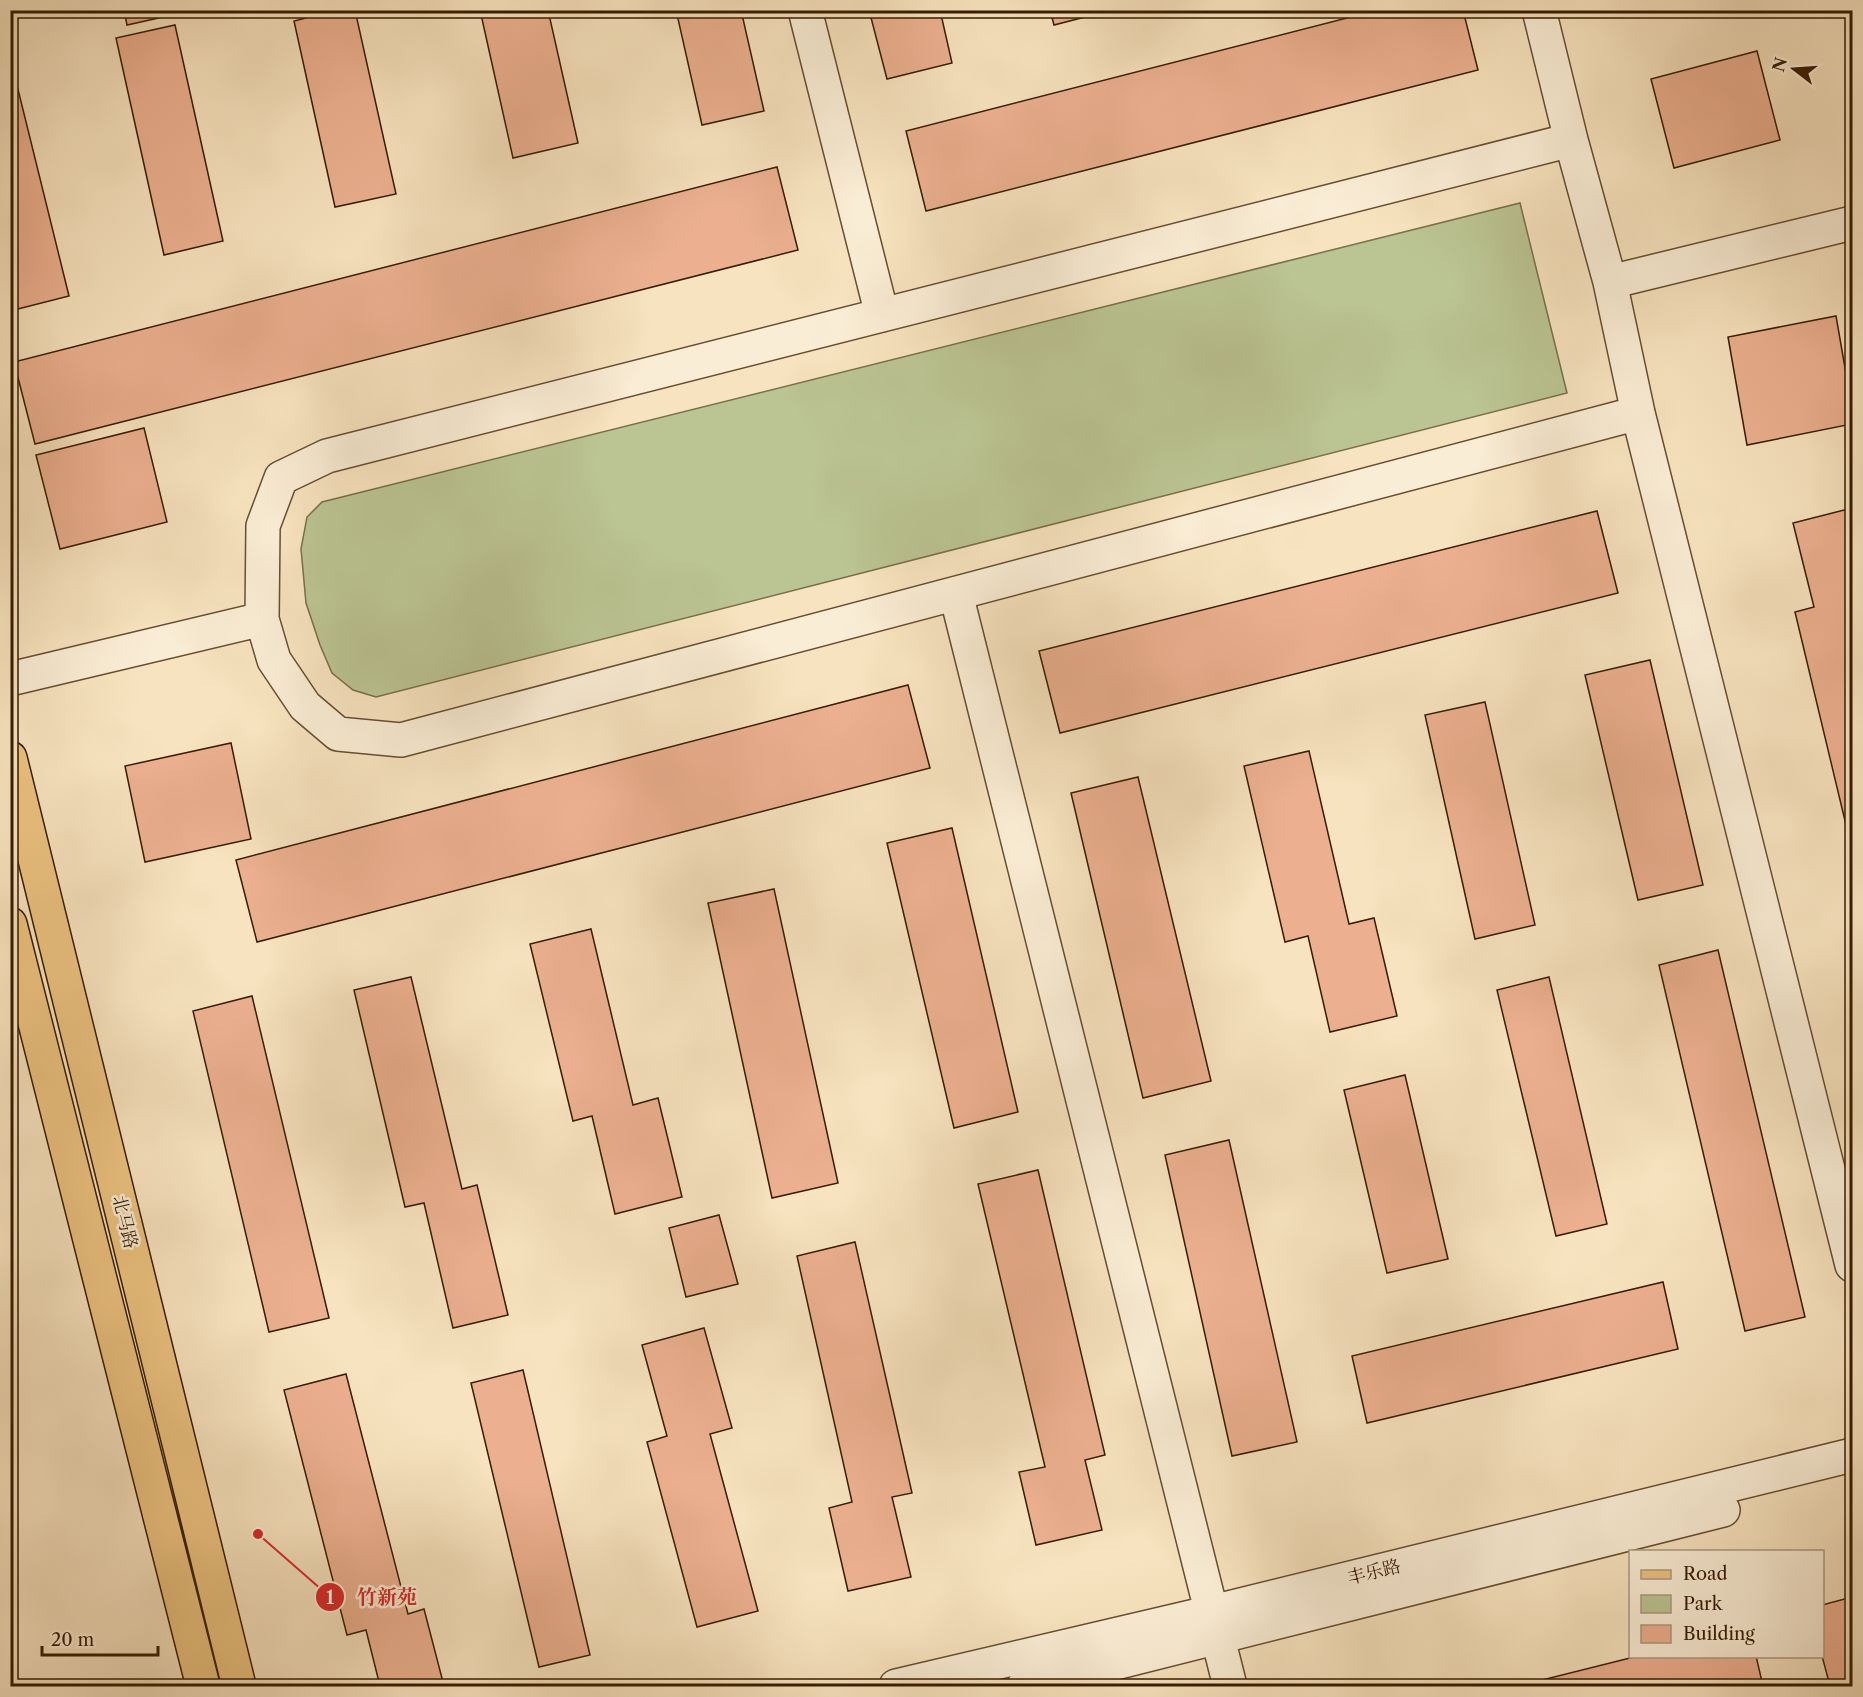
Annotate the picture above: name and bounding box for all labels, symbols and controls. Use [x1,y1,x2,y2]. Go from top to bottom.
north arrow [1764,39,1824,99]
text: N [1768,55,1791,74]
street label: 北马路 [108,1193,142,1251]
legend [1629,1550,1824,1658]
street label: 丰乐路 [1345,1555,1403,1589]
text: Road [1683,1563,1728,1585]
callout: 竹新苑 [315,1578,429,1616]
text: 竹新苑 [357,1585,417,1609]
text: 1 [326,1587,334,1609]
text: Park [1683,1593,1724,1615]
scale bar [42,1619,158,1657]
text: Building [1683,1623,1755,1645]
text: 20 m [51,1629,95,1651]

